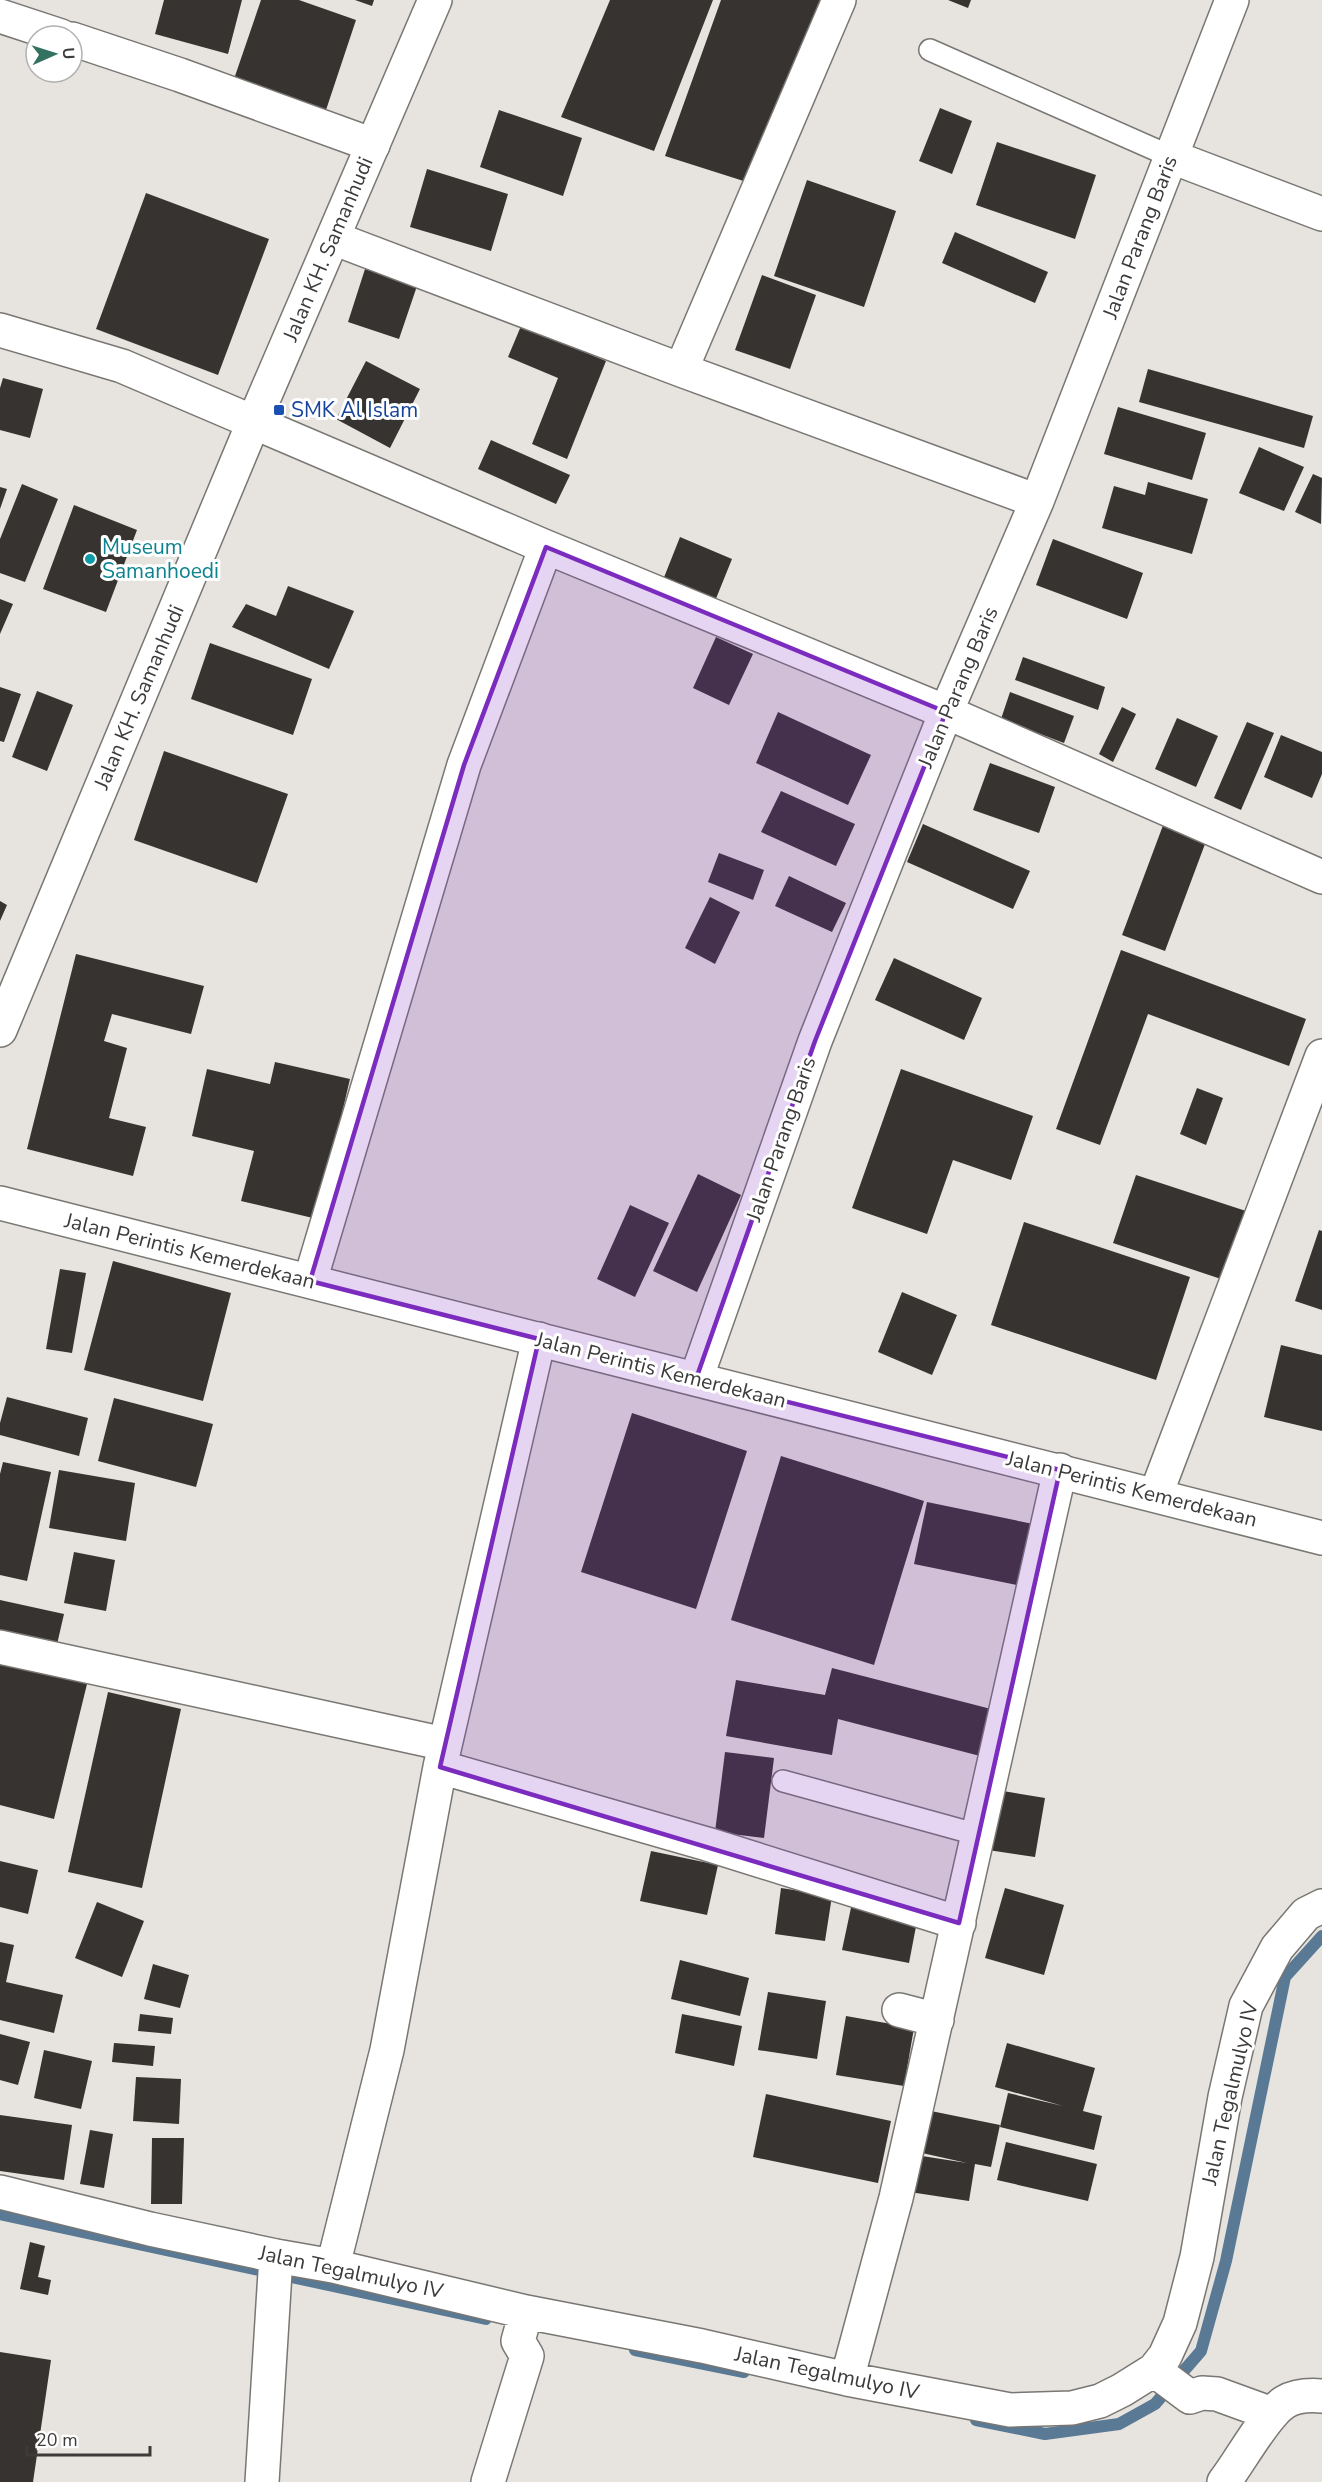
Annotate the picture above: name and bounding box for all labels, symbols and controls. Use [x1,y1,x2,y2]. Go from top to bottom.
north arrow [24,24,84,84]
text: U [57,47,79,60]
street label: Jalan Parang Baris [1096,151,1184,323]
street label: Jalan KH. Samanhudi [276,152,380,346]
place label: SMK Al Islam [291,396,418,424]
marker: SMK Al Islam [272,403,286,417]
place label: Museum Samanhoedi [102,533,219,585]
marker: Museum Samanhoedi [83,552,97,566]
street label: Jalan KH. Samanhudi [87,600,191,794]
street label: Jalan Parang Baris [911,602,1005,773]
street label: Jalan Parang Baris [739,1053,822,1226]
street label: Jalan Perintis Kemerdekaan [61,1206,318,1296]
street label: Jalan Perintis Kemerdekaan [532,1325,789,1415]
street label: Jalan Perintis Kemerdekaan [1003,1444,1260,1534]
street label: Jalan Tegalmulyo IV [1195,1998,1265,2189]
street label: Jalan Tegalmulyo IV [255,2239,446,2305]
street label: Jalan Tegalmulyo IV [731,2340,922,2406]
scale bar [27,2419,150,2457]
text: 20 m [36,2428,78,2452]

